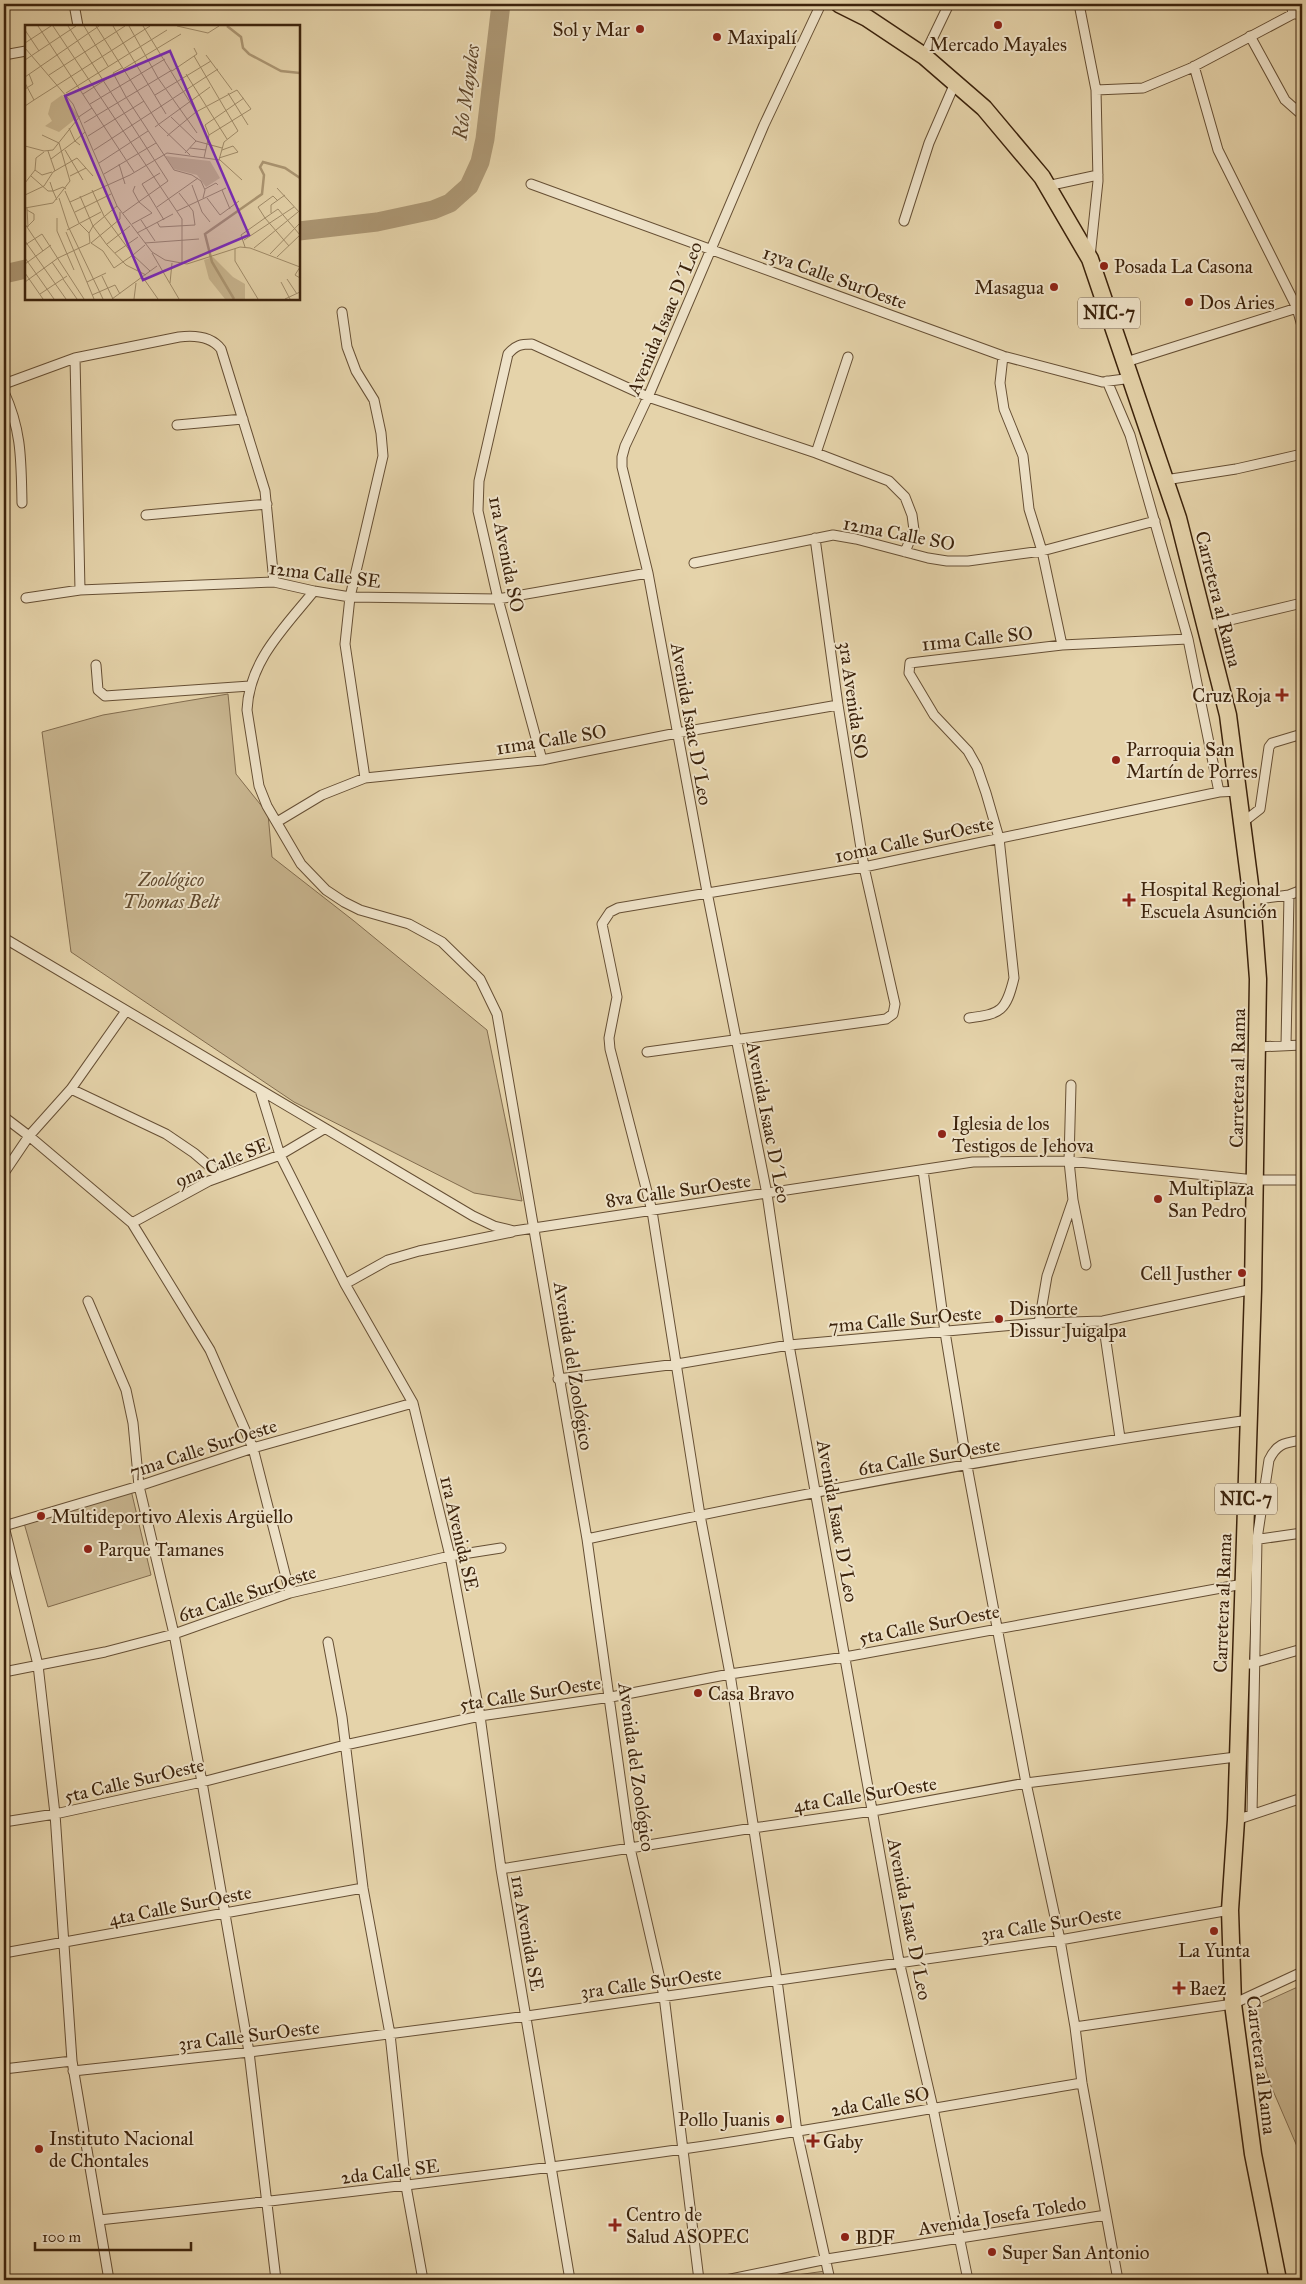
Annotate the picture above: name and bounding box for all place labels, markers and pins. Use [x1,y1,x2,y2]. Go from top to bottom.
place label: Sol y Mar [552,18,631,41]
marker: Mercado Mayales [992,19,1004,31]
marker: Sol y Mar [634,23,646,35]
place label: Maxipalí [727,26,797,49]
marker: Maxipalí [711,31,723,43]
place label: Mercado Mayales [929,33,1067,56]
place label: Posada La Casona [1114,255,1254,278]
marker: Posada La Casona [1098,260,1110,272]
place label: Masagua [974,276,1045,300]
marker: Masagua [1048,281,1060,293]
place label: Dos Aries [1199,291,1275,314]
marker: Dos Aries [1183,296,1195,308]
place label: Cruz Roja [1192,684,1272,707]
marker: Cruz Roja [1275,688,1289,702]
place label: Parroquia San Martín de Porres [1126,738,1258,783]
marker: Parroquia San Martín de Porres [1110,754,1122,766]
place label: Hospital Regional Escuela Asunción [1140,878,1281,923]
marker: Hospital Regional Escuela Asunción [1122,893,1136,907]
place label: Iglesia de los Testigos de Jehova [952,1112,1095,1158]
marker: Iglesia de los Testigos de Jehova [936,1128,948,1140]
place label: Multiplaza San Pedro [1168,1177,1255,1222]
marker: Multiplaza San Pedro [1152,1193,1164,1205]
place label: Cell Justher [1140,1262,1233,1286]
marker: Cell Justher [1236,1267,1248,1279]
place label: Disnorte Dissur Juigalpa [1009,1297,1128,1343]
marker: Disnorte Dissur Juigalpa [993,1313,1005,1325]
place label: Multideportivo Alexis Argüello [51,1505,293,1529]
marker: Multideportivo Alexis Argüello [35,1510,47,1522]
place label: Parque Tamanes [98,1538,224,1562]
marker: Parque Tamanes [82,1543,94,1555]
place label: Casa Bravo [708,1682,794,1705]
marker: Casa Bravo [692,1687,704,1699]
marker: La Yunta [1208,1925,1220,1937]
place label: La Yunta [1178,1939,1251,1962]
place label: Baez [1189,1977,1227,2000]
marker: Baez [1173,1982,1185,1994]
place label: Pollo Juanis [678,2108,770,2132]
marker: Pollo Juanis [774,2113,786,2125]
place label: Instituto Nacional de Chontales [49,2127,194,2172]
place label: Gaby [823,2130,864,2153]
marker: Gaby [807,2135,819,2147]
marker: Instituto Nacional de Chontales [33,2143,45,2155]
place label: Centro de Salud ASOPEC [626,2203,749,2248]
marker: Centro de Salud ASOPEC [608,2218,622,2232]
place label: BDF [855,2226,895,2249]
marker: BDF [839,2231,851,2243]
place label: Super San Antonio [1002,2241,1150,2264]
marker: Super San Antonio [986,2246,998,2258]

